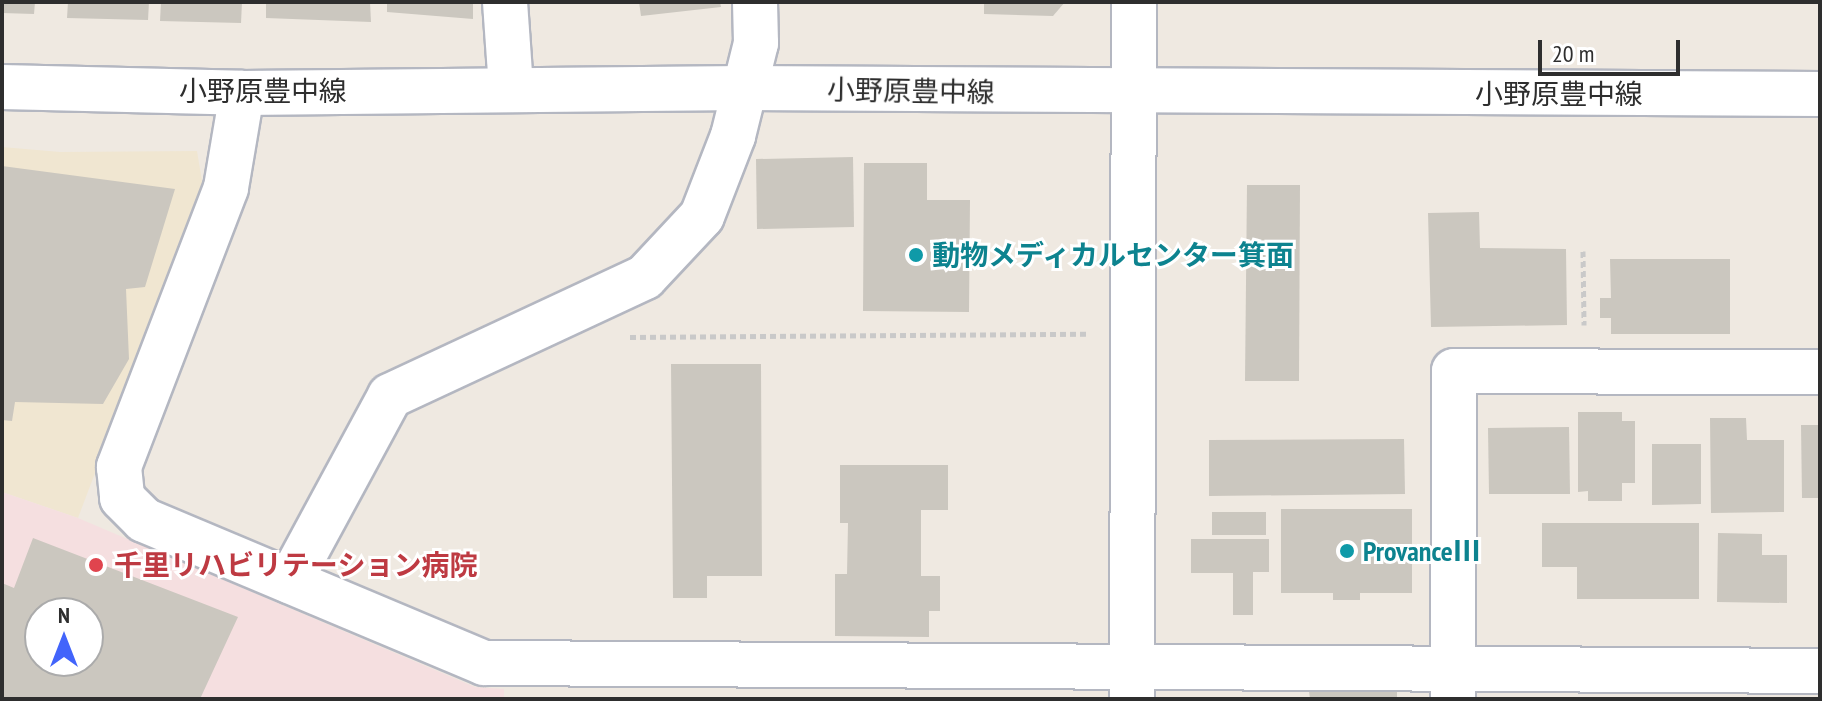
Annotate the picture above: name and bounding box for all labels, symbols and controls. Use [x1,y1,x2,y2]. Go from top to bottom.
scale bar [1542,24,1684,74]
text: 20 m [1552,38,1594,69]
street label: 小野原豊中線 [827,73,995,109]
street label: 小野原豊中線 [179,74,347,108]
street label: 小野原豊中線 [1475,77,1643,111]
place label: 動物メディカルセンター箕面 [932,238,1296,272]
marker: 動物メディカルセンター箕面 [907,246,925,264]
place label: ProvanceⅢ [1363,534,1481,568]
marker: ProvanceⅢ [1338,542,1356,560]
place label: 千里リハビリテーション病院 [114,548,478,582]
marker: 千里リハビリテーション病院 [85,554,107,576]
north arrow [24,597,104,677]
text: N [58,601,70,629]

